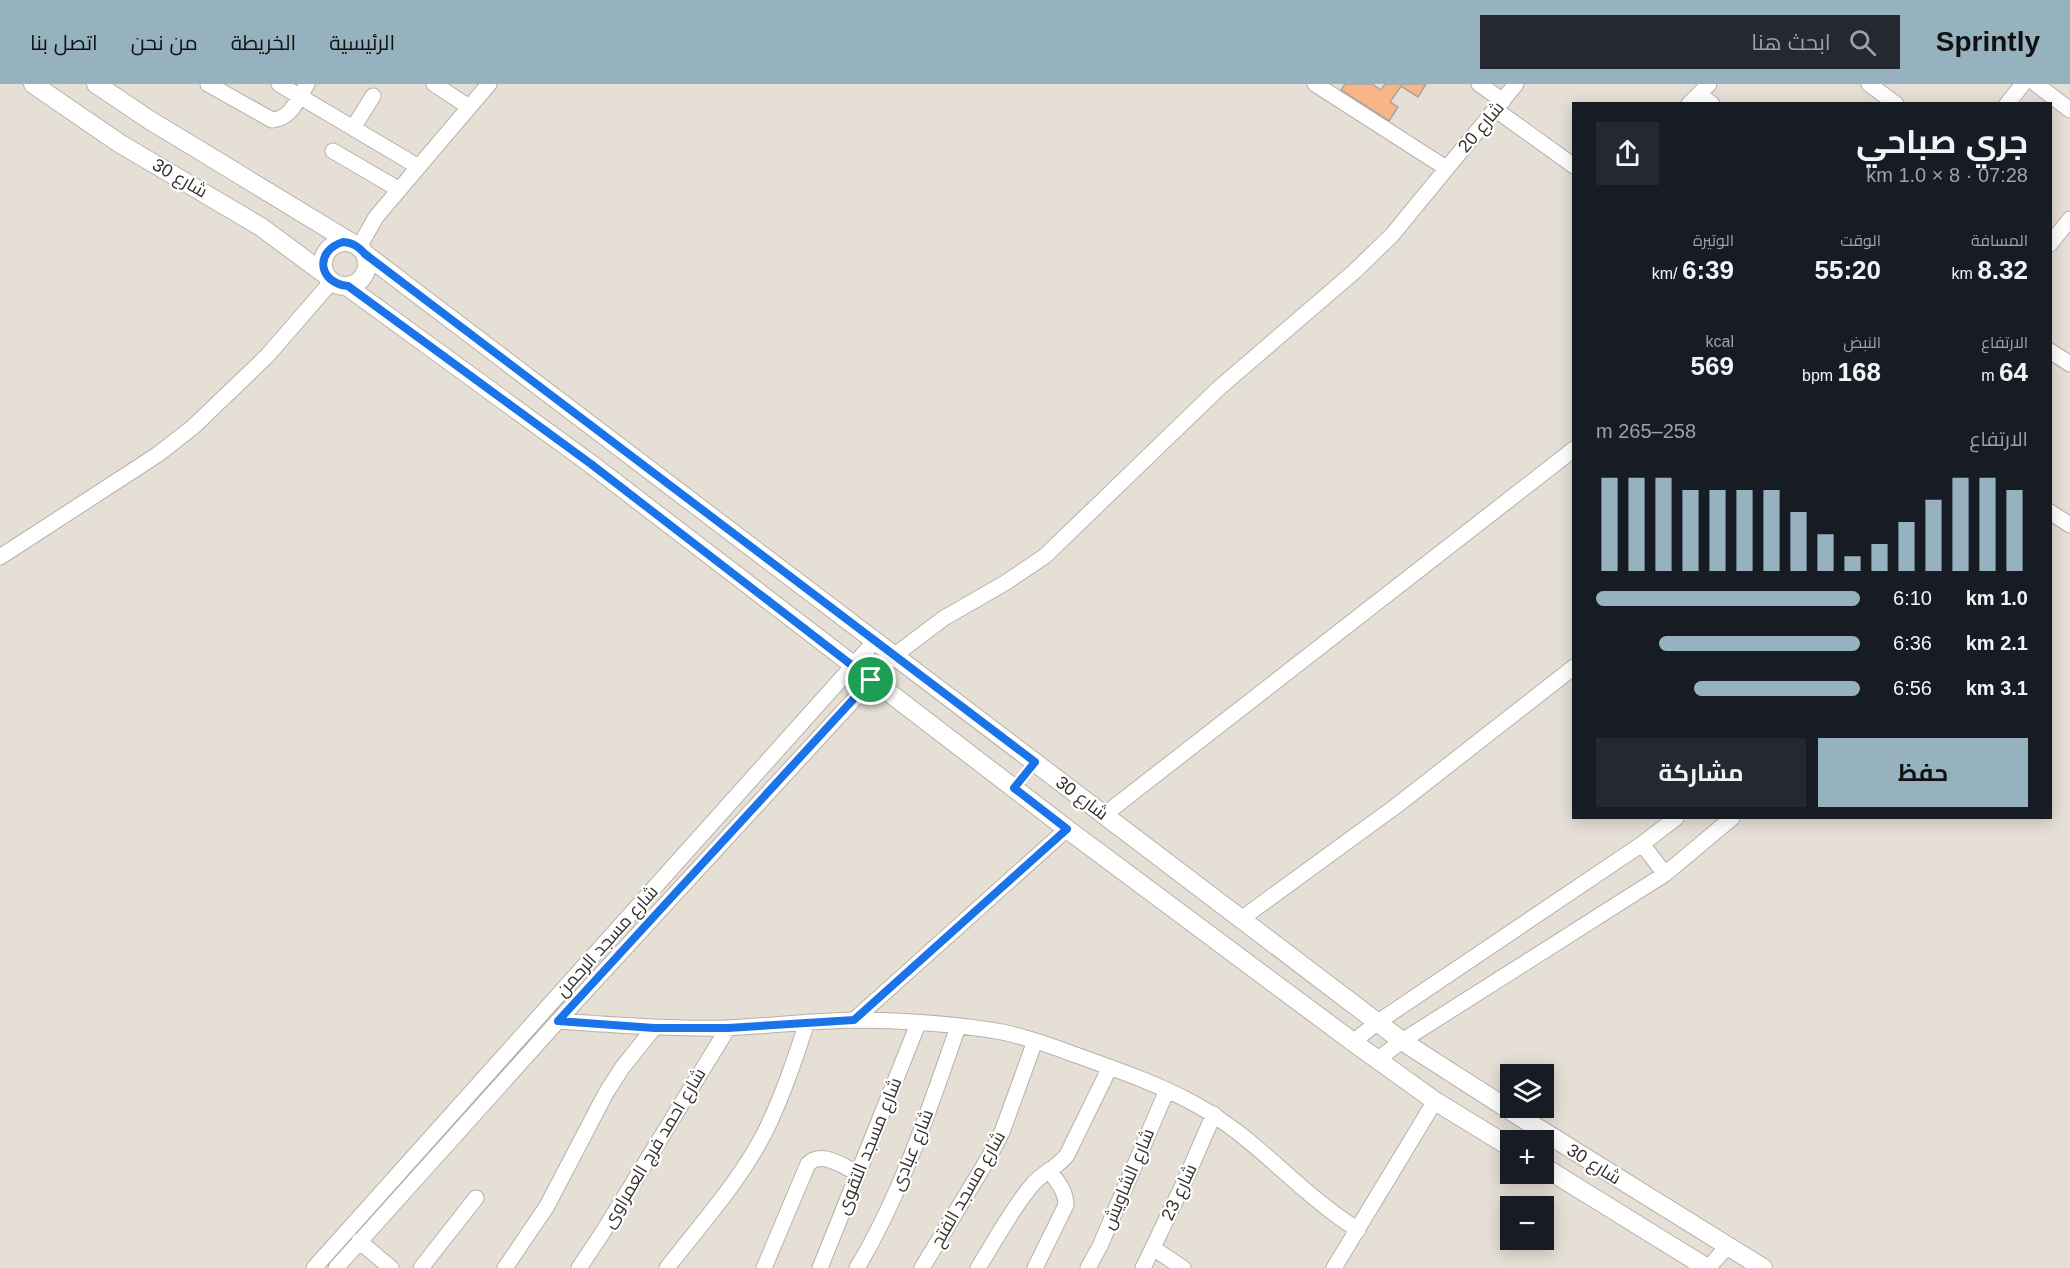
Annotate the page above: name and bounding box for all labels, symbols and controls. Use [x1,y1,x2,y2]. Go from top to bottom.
search box [1480,15,1900,69]
icon: search [1846,26,1879,59]
text: Sprintly [1936,26,2040,57]
text: ابحث هنا [1751,30,1831,55]
text: اتصل بنا [30,31,98,54]
text: من نحن [131,31,198,54]
text: الخريطة [231,31,296,54]
text: الرئيسية [329,31,395,54]
street label: شارع 20 [1454,98,1509,158]
button: share [1596,122,1659,185]
text: جري صباحي [1856,123,2028,160]
street label: شارع 30 [148,154,211,203]
text: 07:28 · 8 × 1.0 km [1866,164,2028,186]
text: الوتيرة [1693,232,1734,249]
text: الوقت [1840,232,1881,249]
text: المسافة [1971,232,2028,249]
text: 6:39 [1682,255,1734,285]
text: 55:20 [1815,255,1881,285]
text: 8.32 [1977,255,2028,285]
text: /km [1652,265,1682,282]
text: km [1952,265,1977,282]
text: kcal [1706,333,1734,350]
text: النبض [1843,334,1881,351]
text: الارتفاع [1981,334,2028,351]
text: 569 [1691,351,1734,381]
text: 168 [1838,357,1881,387]
text: 64 [1999,357,2028,387]
text: bpm [1802,367,1838,384]
text: m [1981,367,1999,384]
text: 258–265 m [1596,420,1696,442]
text: الارتفاع [1969,428,2028,450]
text: 6:10 [1893,587,1932,609]
text: 1.0 km [1966,587,2028,609]
text: 6:36 [1893,632,1932,654]
text: 2.1 km [1966,632,2028,654]
pin [845,654,896,705]
icon: arrive [854,663,887,696]
text: 6:56 [1893,677,1932,699]
text: 3.1 km [1966,677,2028,699]
button: مشاركة [1596,738,1806,807]
button: حفظ [1818,738,2028,807]
street label: شارع 30 [1051,772,1112,826]
street label: شارع مسجد الرحمن [552,881,664,1002]
street label: شارع احمد فرج العمراوى [598,1064,711,1233]
map controls [1500,1064,1554,1250]
button: layers [1500,1064,1554,1118]
street label: شارع مسجد التقوى [832,1075,907,1218]
street label: شارع عبادى [887,1106,939,1194]
street label: شارع الشاويش [1098,1126,1160,1233]
street label: شارع مسجد الفتح [927,1128,1011,1251]
button: + [1500,1130,1554,1184]
street label: شارع 30 [1562,1140,1625,1190]
street label: شارع 23 [1157,1161,1203,1224]
button: − [1500,1196,1554,1250]

